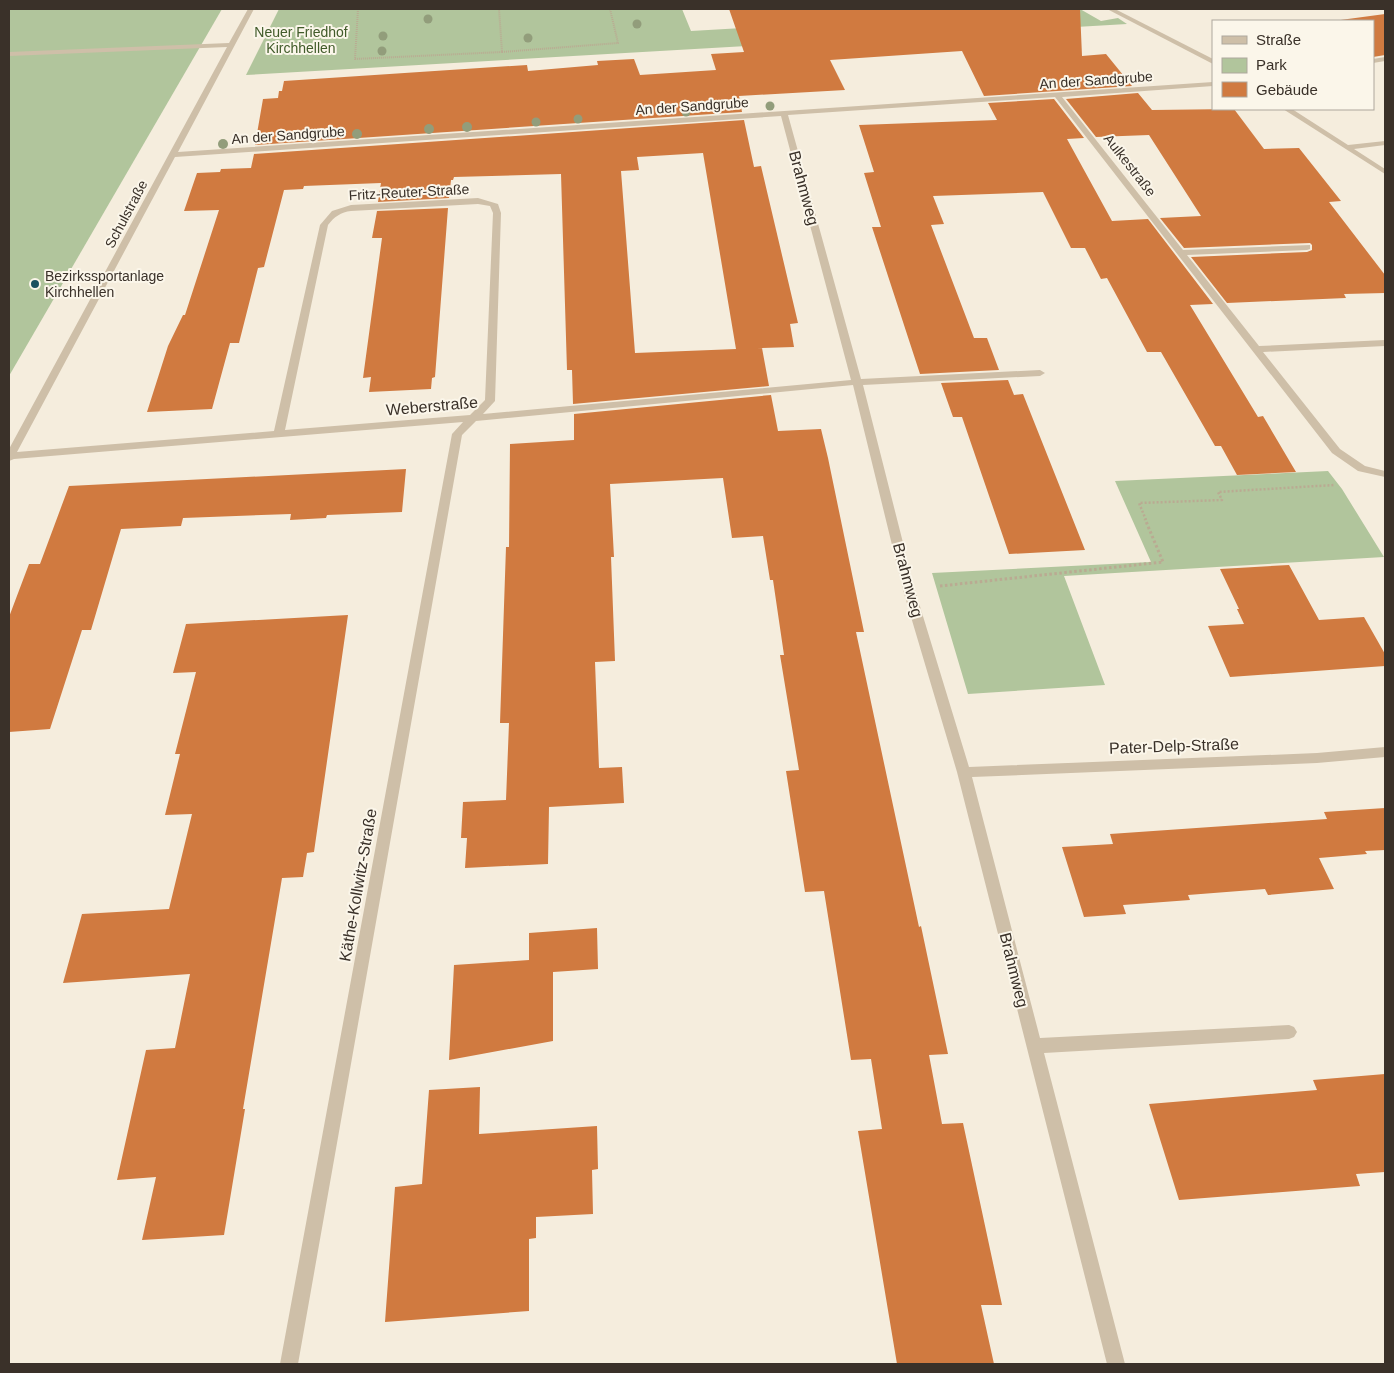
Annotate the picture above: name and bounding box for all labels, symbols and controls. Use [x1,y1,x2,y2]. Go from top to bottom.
legend [1212,20,1374,110]
park label: Neuer Friedhof Kirchhellen [254,24,348,56]
text: Straße [1256,31,1301,48]
text: Park [1256,56,1287,73]
street label: An der Sandgrube [1039,68,1153,92]
text: Gebäude [1256,81,1318,98]
street label: An der Sandgrube [635,94,749,118]
street label: An der Sandgrube [231,123,345,147]
street label: Aulkestraße [1101,131,1159,200]
street label: Brahmweg [786,149,822,227]
street label: Schulstraße [101,177,151,251]
street label: Fritz-Reuter-Straße [348,181,470,203]
place label: Bezirkssportanlage Kirchhellen [45,268,164,300]
marker: Bezirkssportanlage Kirchhellen [29,278,41,290]
street label: Weberstraße [385,394,479,418]
street label: Brahmweg [890,541,926,619]
street label: Pater-Delp-Straße [1109,735,1239,757]
street label: Käthe-Kollwitz-Straße [336,807,380,963]
street label: Brahmweg [997,931,1031,1009]

